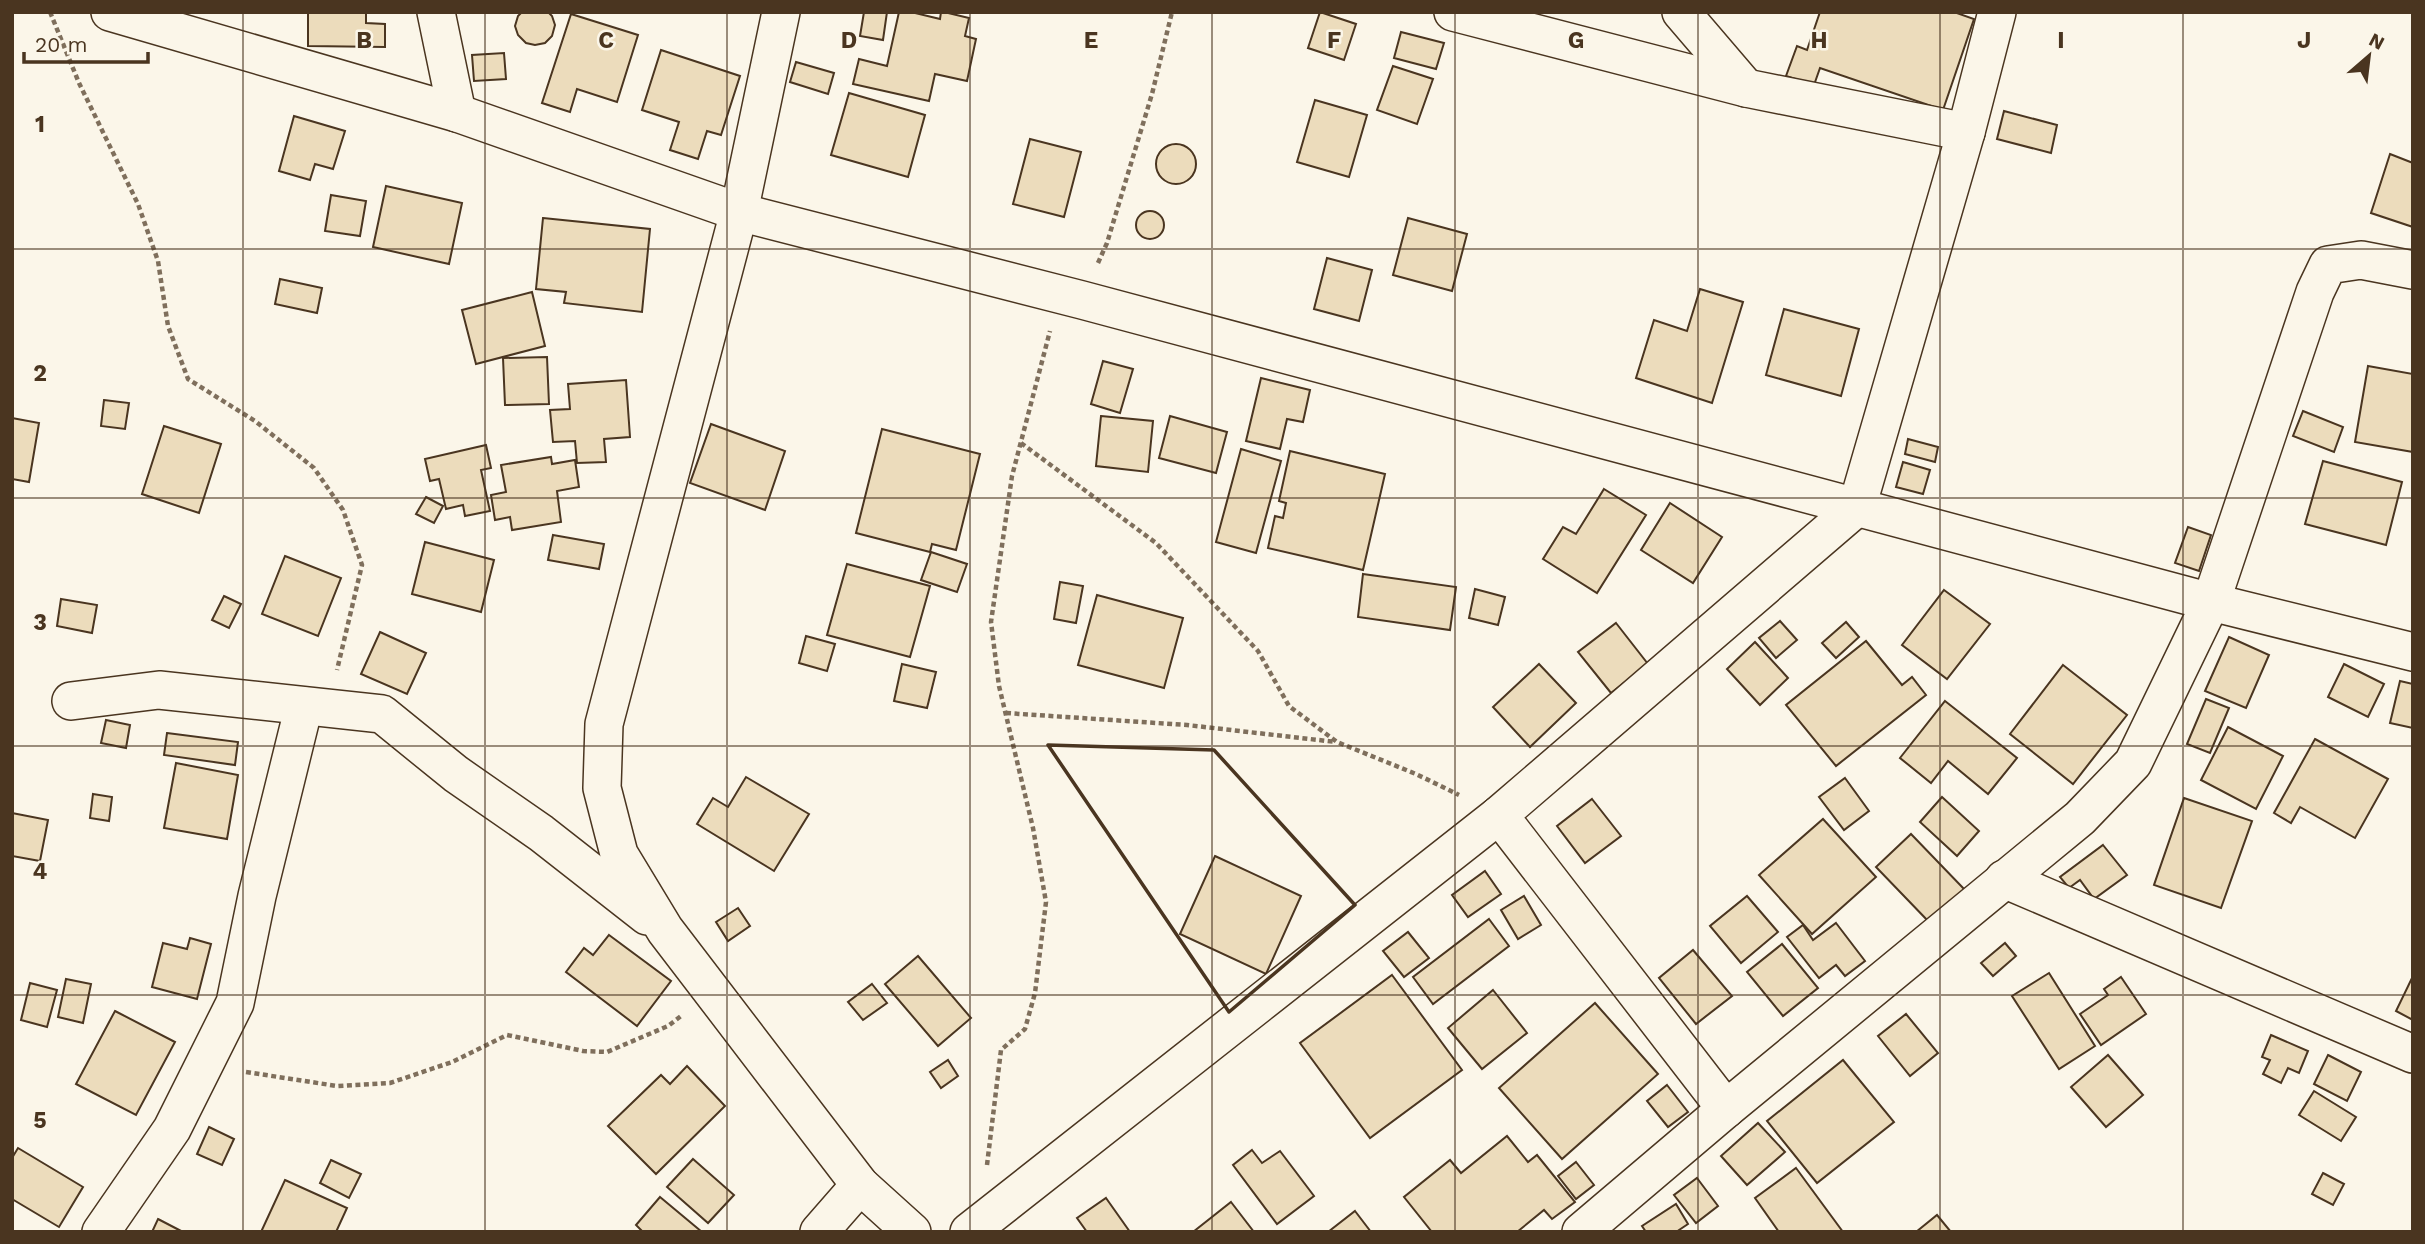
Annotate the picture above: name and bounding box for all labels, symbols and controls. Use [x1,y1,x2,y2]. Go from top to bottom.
scale bar [24,21,149,65]
north arrow [2334,21,2404,91]
text: B [356,27,372,54]
text: C [598,27,614,54]
text: D [841,27,857,54]
text: E [1084,27,1098,54]
text: F [1327,27,1341,54]
text: G [1568,27,1584,54]
text: H [1810,27,1828,54]
text: I [2057,27,2065,54]
text: J [2297,27,2311,54]
text: N [2365,28,2388,55]
text: 20 m [35,32,87,57]
text: 1 [35,111,45,138]
text: 2 [33,360,47,387]
text: 3 [33,609,47,636]
text: 4 [33,858,48,885]
text: 5 [33,1107,47,1134]

